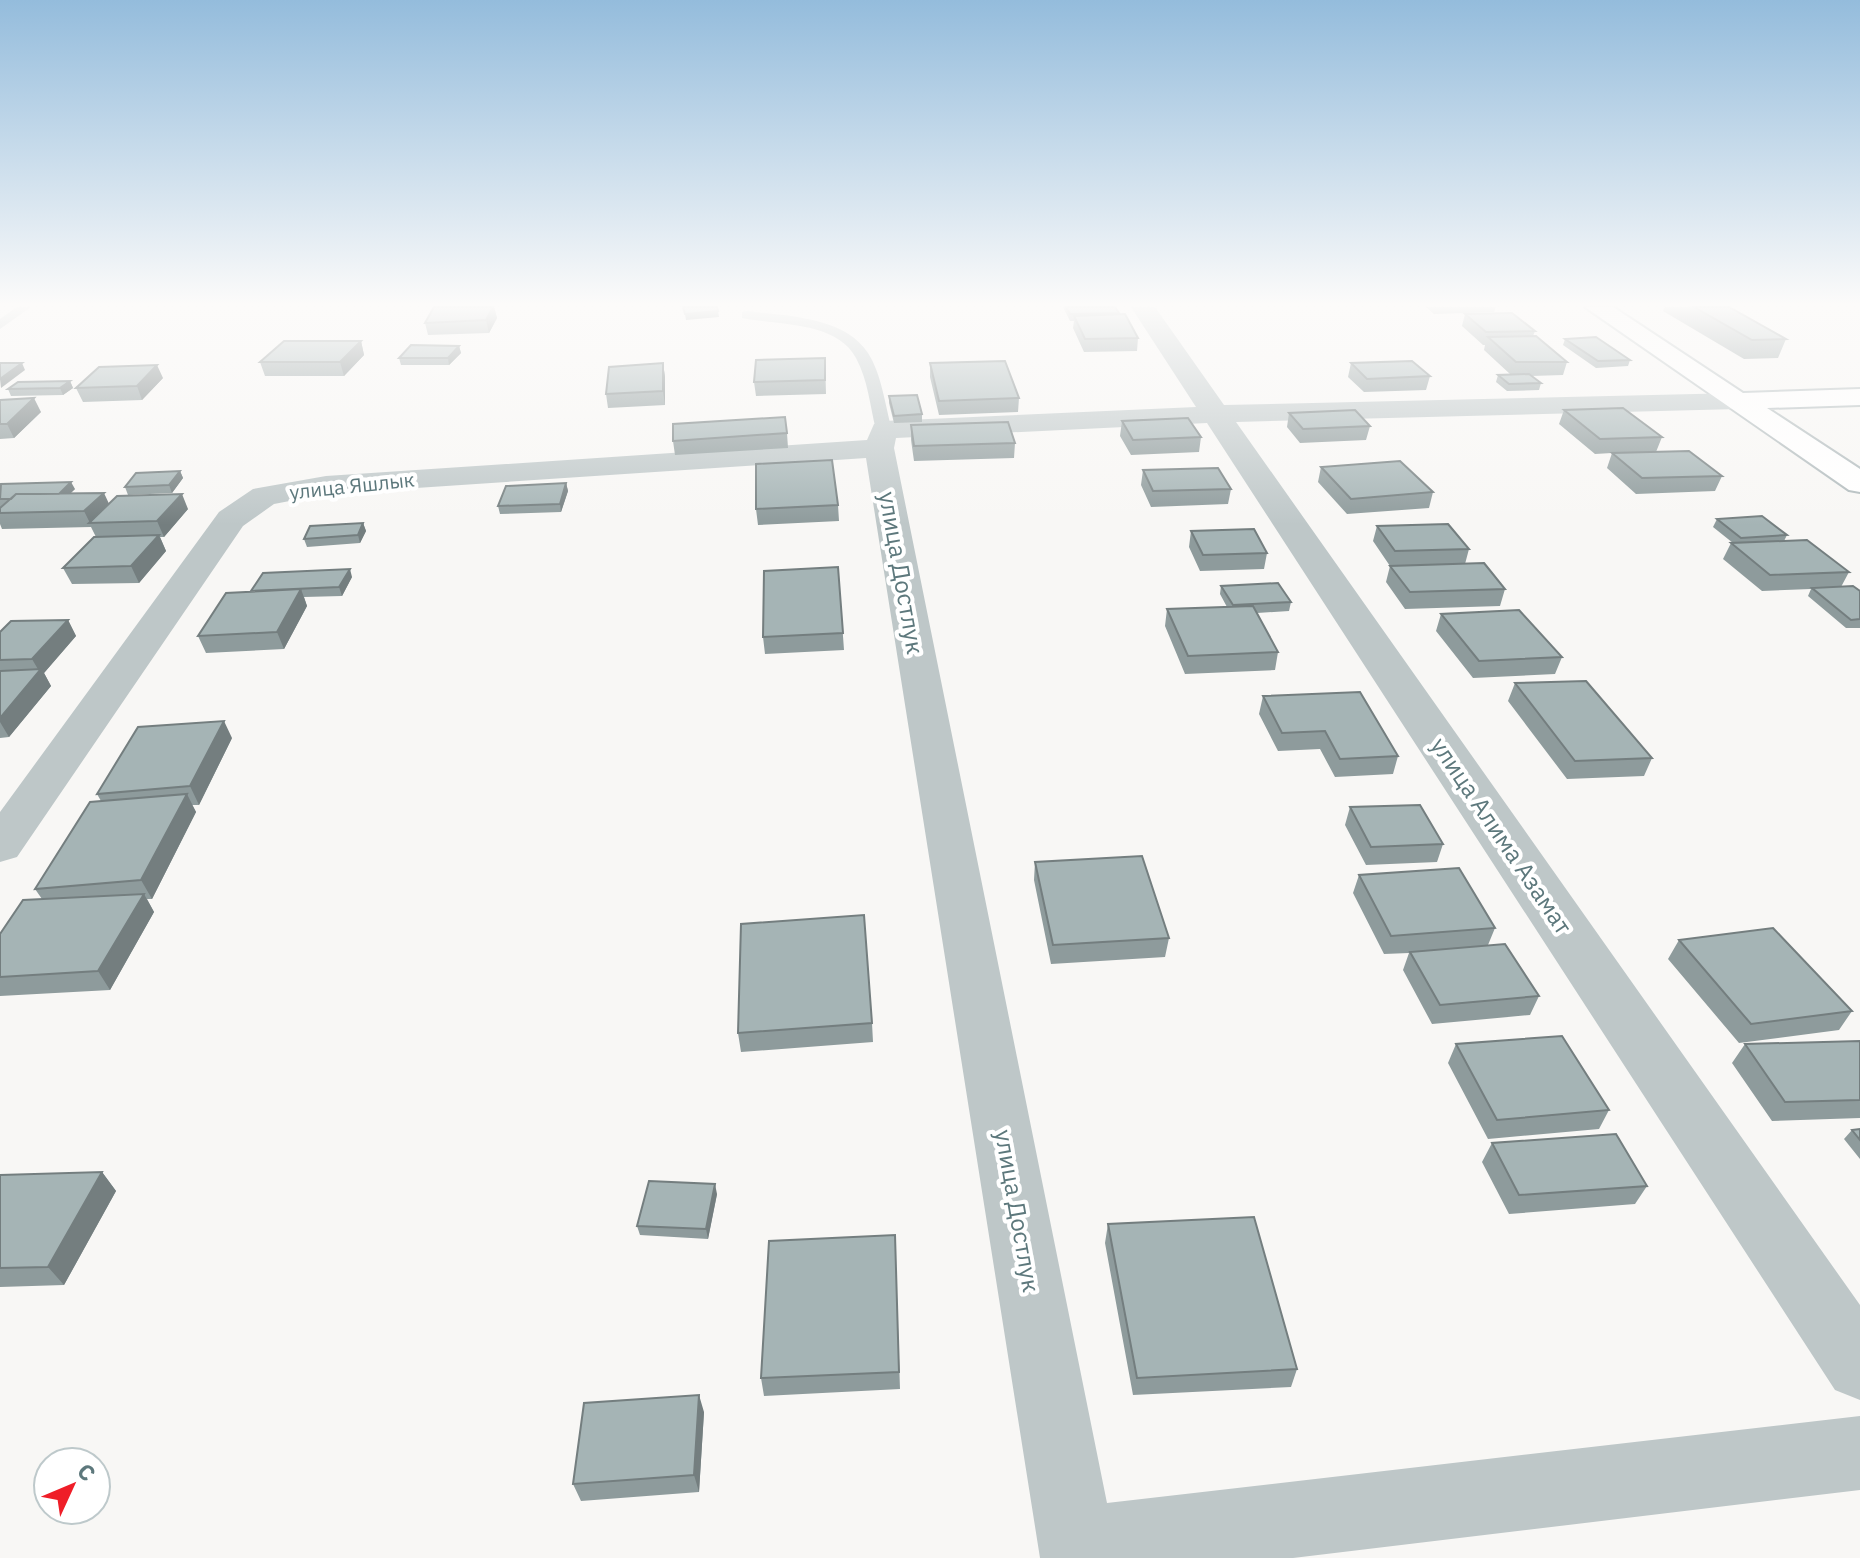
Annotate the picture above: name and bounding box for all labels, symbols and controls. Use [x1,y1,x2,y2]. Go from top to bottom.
street label: улица Яшлык [288,466,416,505]
street label: улица Достлук [872,489,932,657]
street label: улица Алима Азамат [1424,731,1580,940]
street label: улица Достлук [988,1127,1048,1295]
north arrow [32,1446,112,1526]
text: С [71,1457,102,1487]

